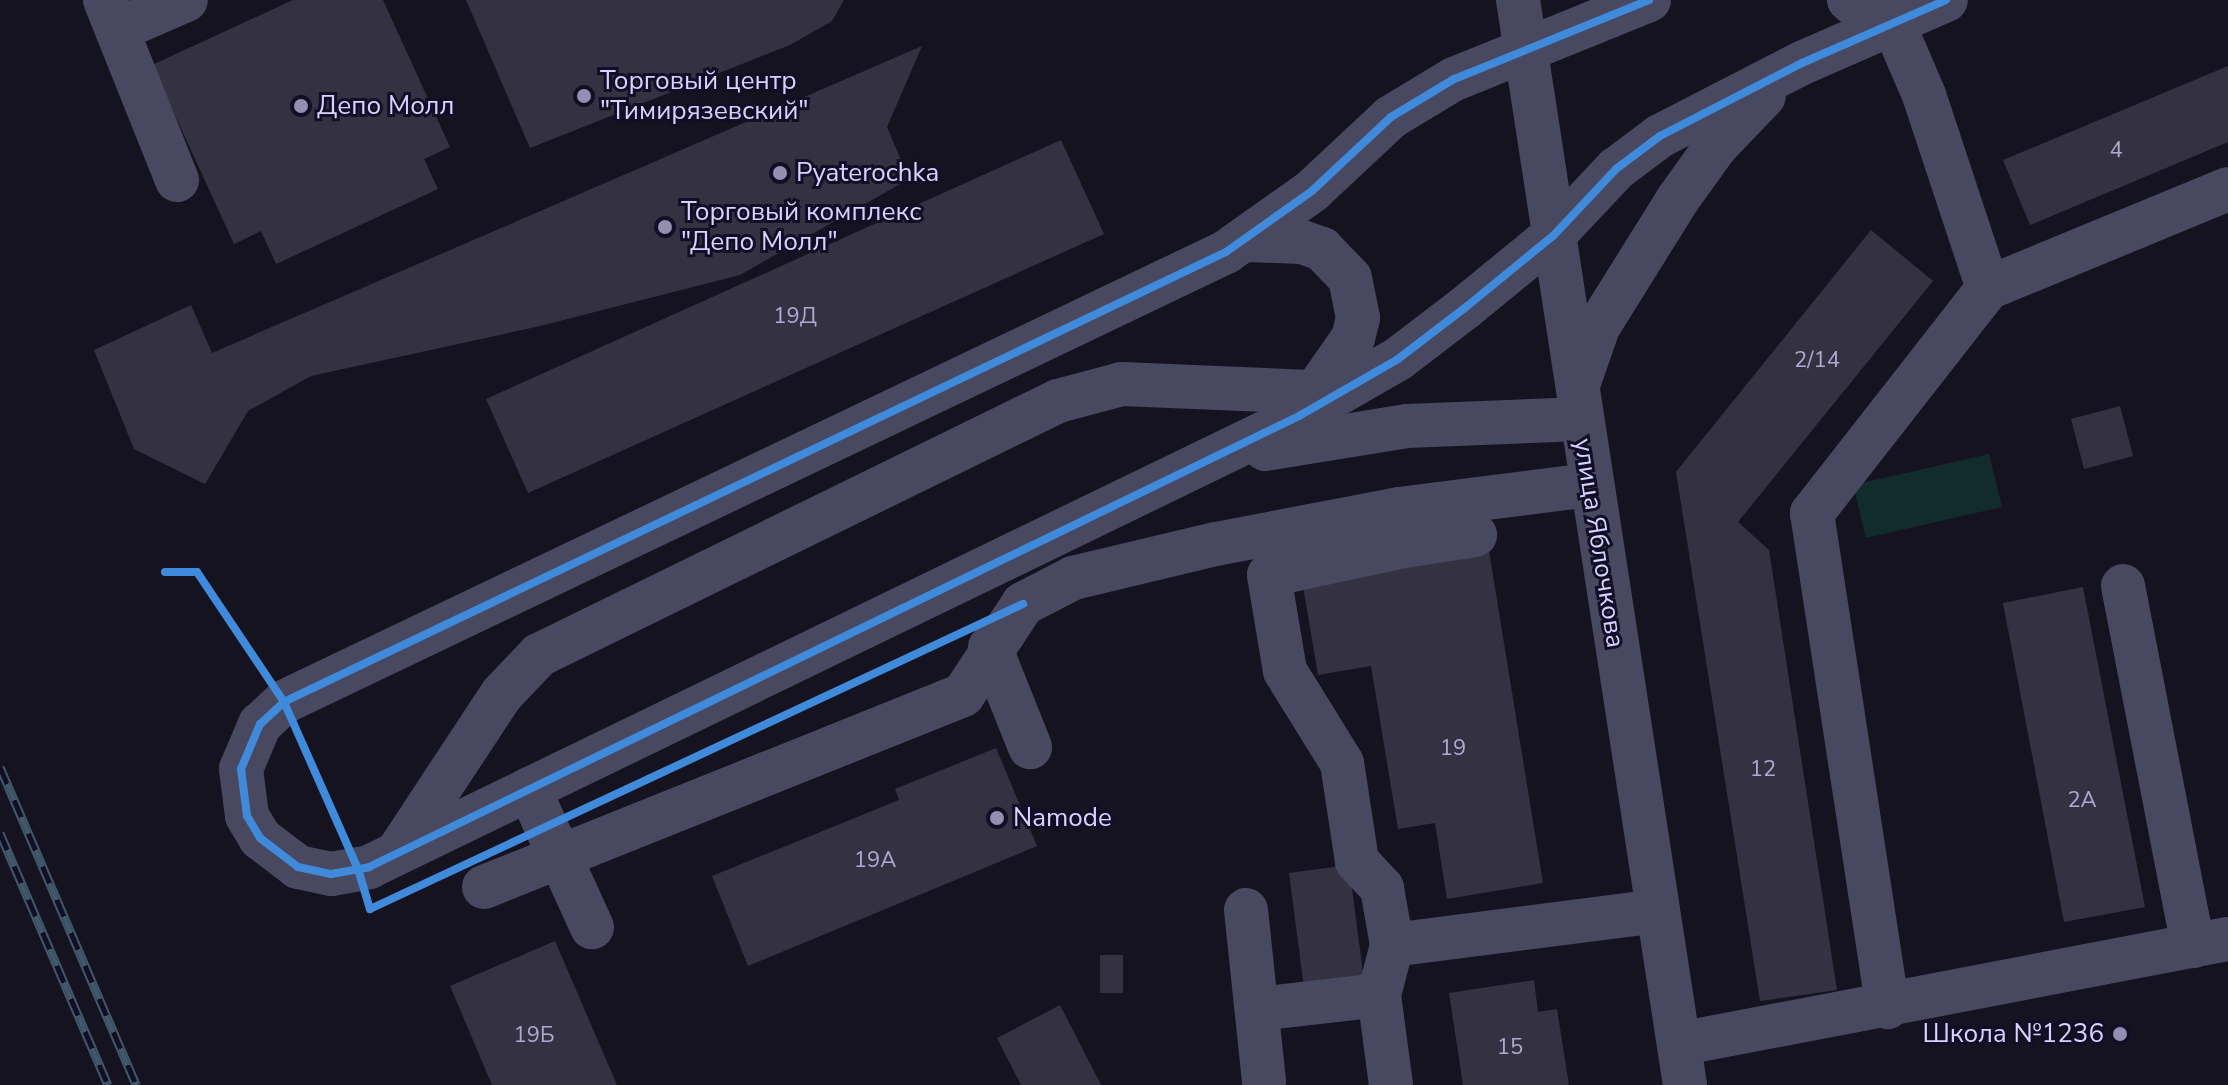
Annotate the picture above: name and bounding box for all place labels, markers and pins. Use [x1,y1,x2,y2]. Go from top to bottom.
place label: Торговый центр "Тимирязевский" [600,65,809,126]
marker: Торговый центр "Тимирязевский" [575,87,593,105]
place label: Депо Молл [317,90,454,122]
marker: Депо Молл [292,97,310,115]
place label: Pyaterochka [796,157,939,189]
marker: Pyaterochka [771,164,789,182]
place label: Торговый комплекс "Депо Молл" [681,196,922,258]
marker: Торговый комплекс "Депо Молл" [656,218,674,236]
place label: Namode [1013,802,1112,834]
marker: Namode [988,809,1006,827]
place label: Школа №1236 [1922,1018,2104,1050]
marker: Школа №1236 [2111,1025,2129,1043]

